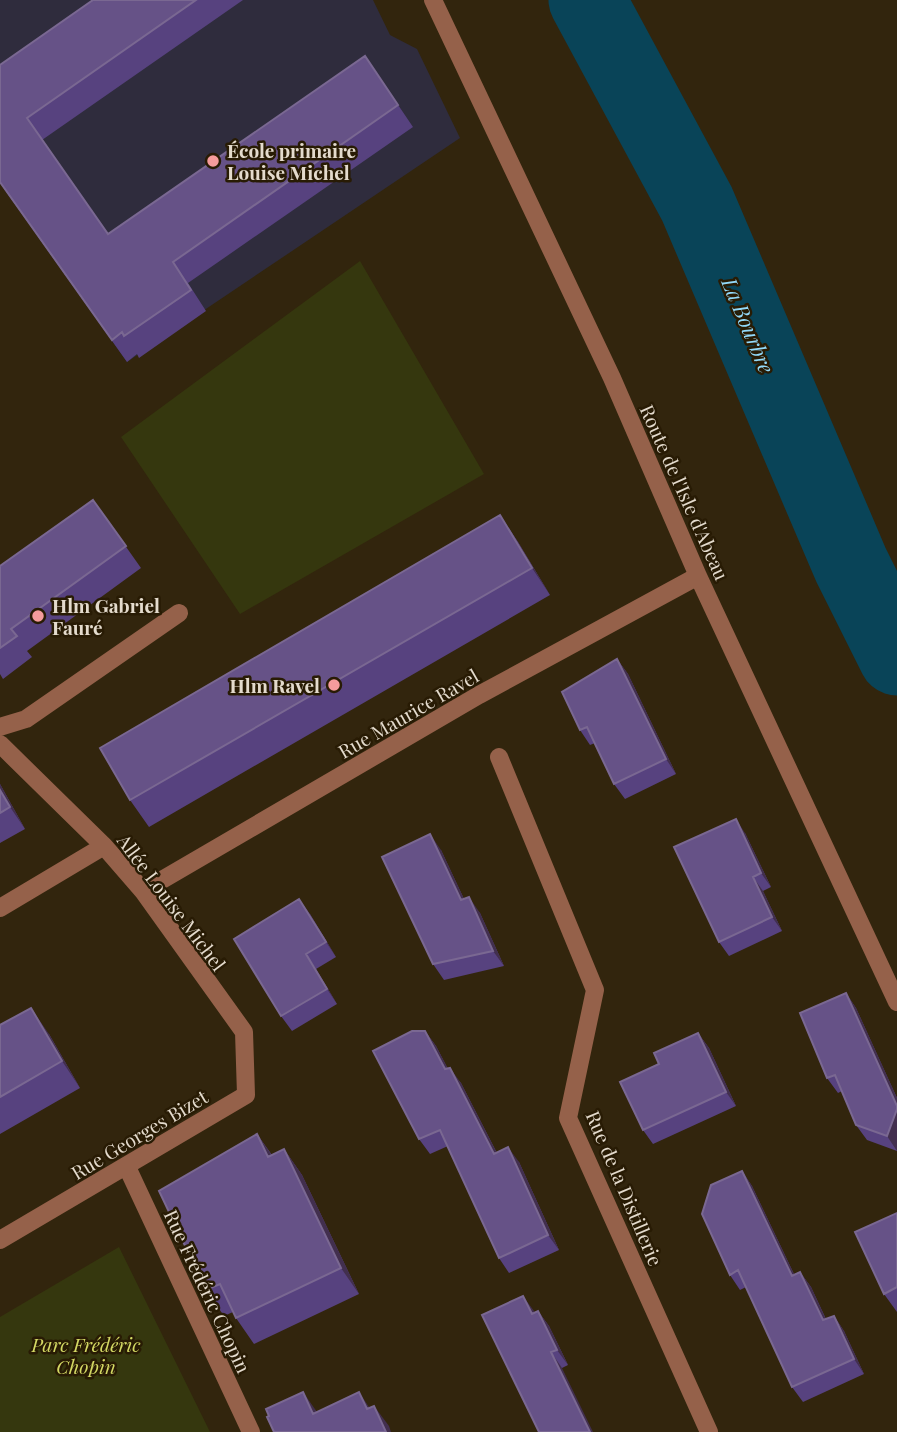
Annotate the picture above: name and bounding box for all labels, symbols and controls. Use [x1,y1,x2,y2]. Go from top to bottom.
place label: École primaire Louise Michel [227,137,356,185]
marker: École primaire Louise Michel [205,153,221,169]
water label: La Bourbre [716,272,782,377]
street label: Route de l'Isle d'Abeau [635,400,735,584]
place label: Hlm Gabriel Fauré [52,592,160,640]
marker: Hlm Gabriel Fauré [30,608,46,624]
street label: Rue Maurice Ravel [333,662,483,764]
place label: Hlm Ravel [230,672,320,698]
marker: Hlm Ravel [326,677,342,693]
street label: Allée Louise Michel [111,827,232,976]
street label: Rue Georges Bizet [66,1083,212,1185]
street label: Rue de la Distillerie [581,1107,669,1269]
street label: Rue Frédéric Chopin [159,1205,258,1377]
park label: Parc Frédéric Chopin [31,1331,141,1379]

